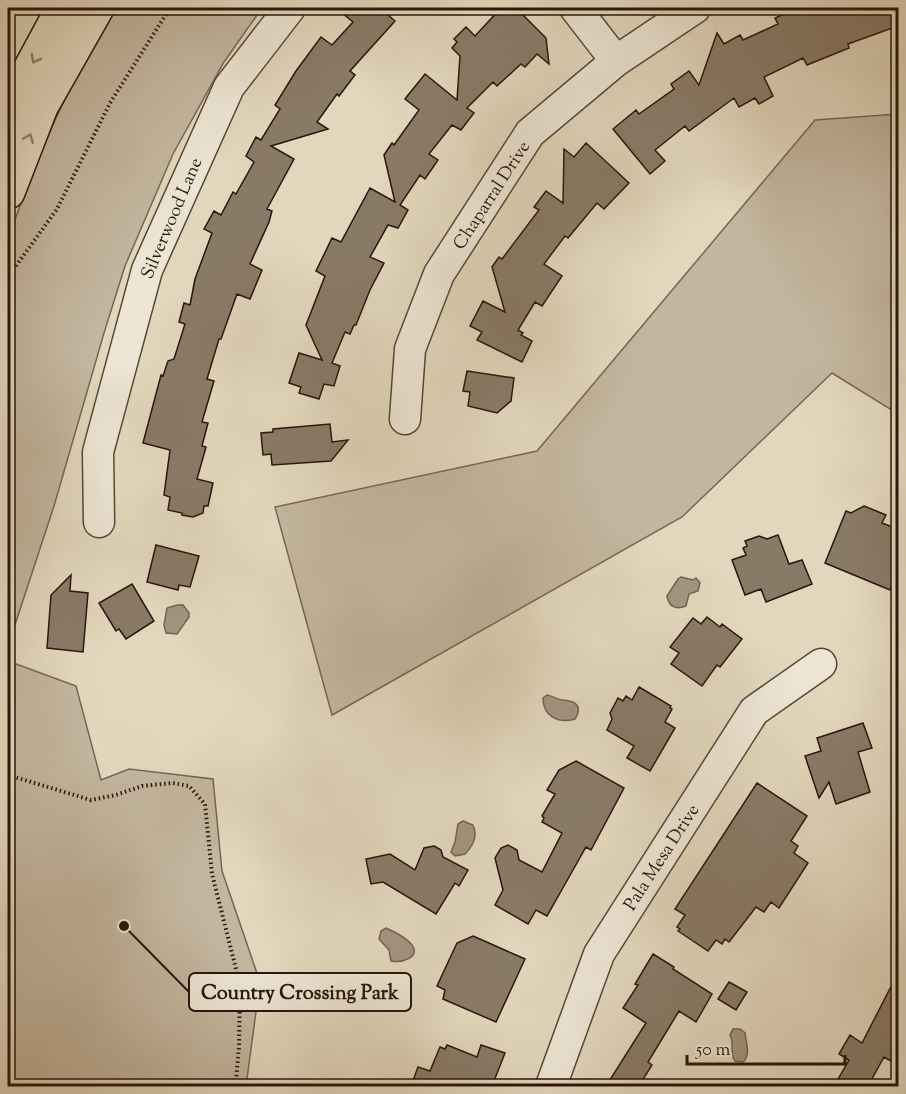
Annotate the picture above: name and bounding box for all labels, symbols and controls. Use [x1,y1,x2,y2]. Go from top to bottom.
one-way arrow [31,53,42,63]
one-way arrow [22,133,34,144]
street label: Chaparral Drive [448,137,538,256]
street label: Silverwood Lane [136,154,210,283]
street label: Pala Mesa Drive [618,800,707,917]
callout: Country Crossing Park [189,973,411,1011]
text: Country Crossing Park [201,980,399,1009]
scale bar [687,1028,844,1066]
text: 50 m [695,1038,731,1064]

